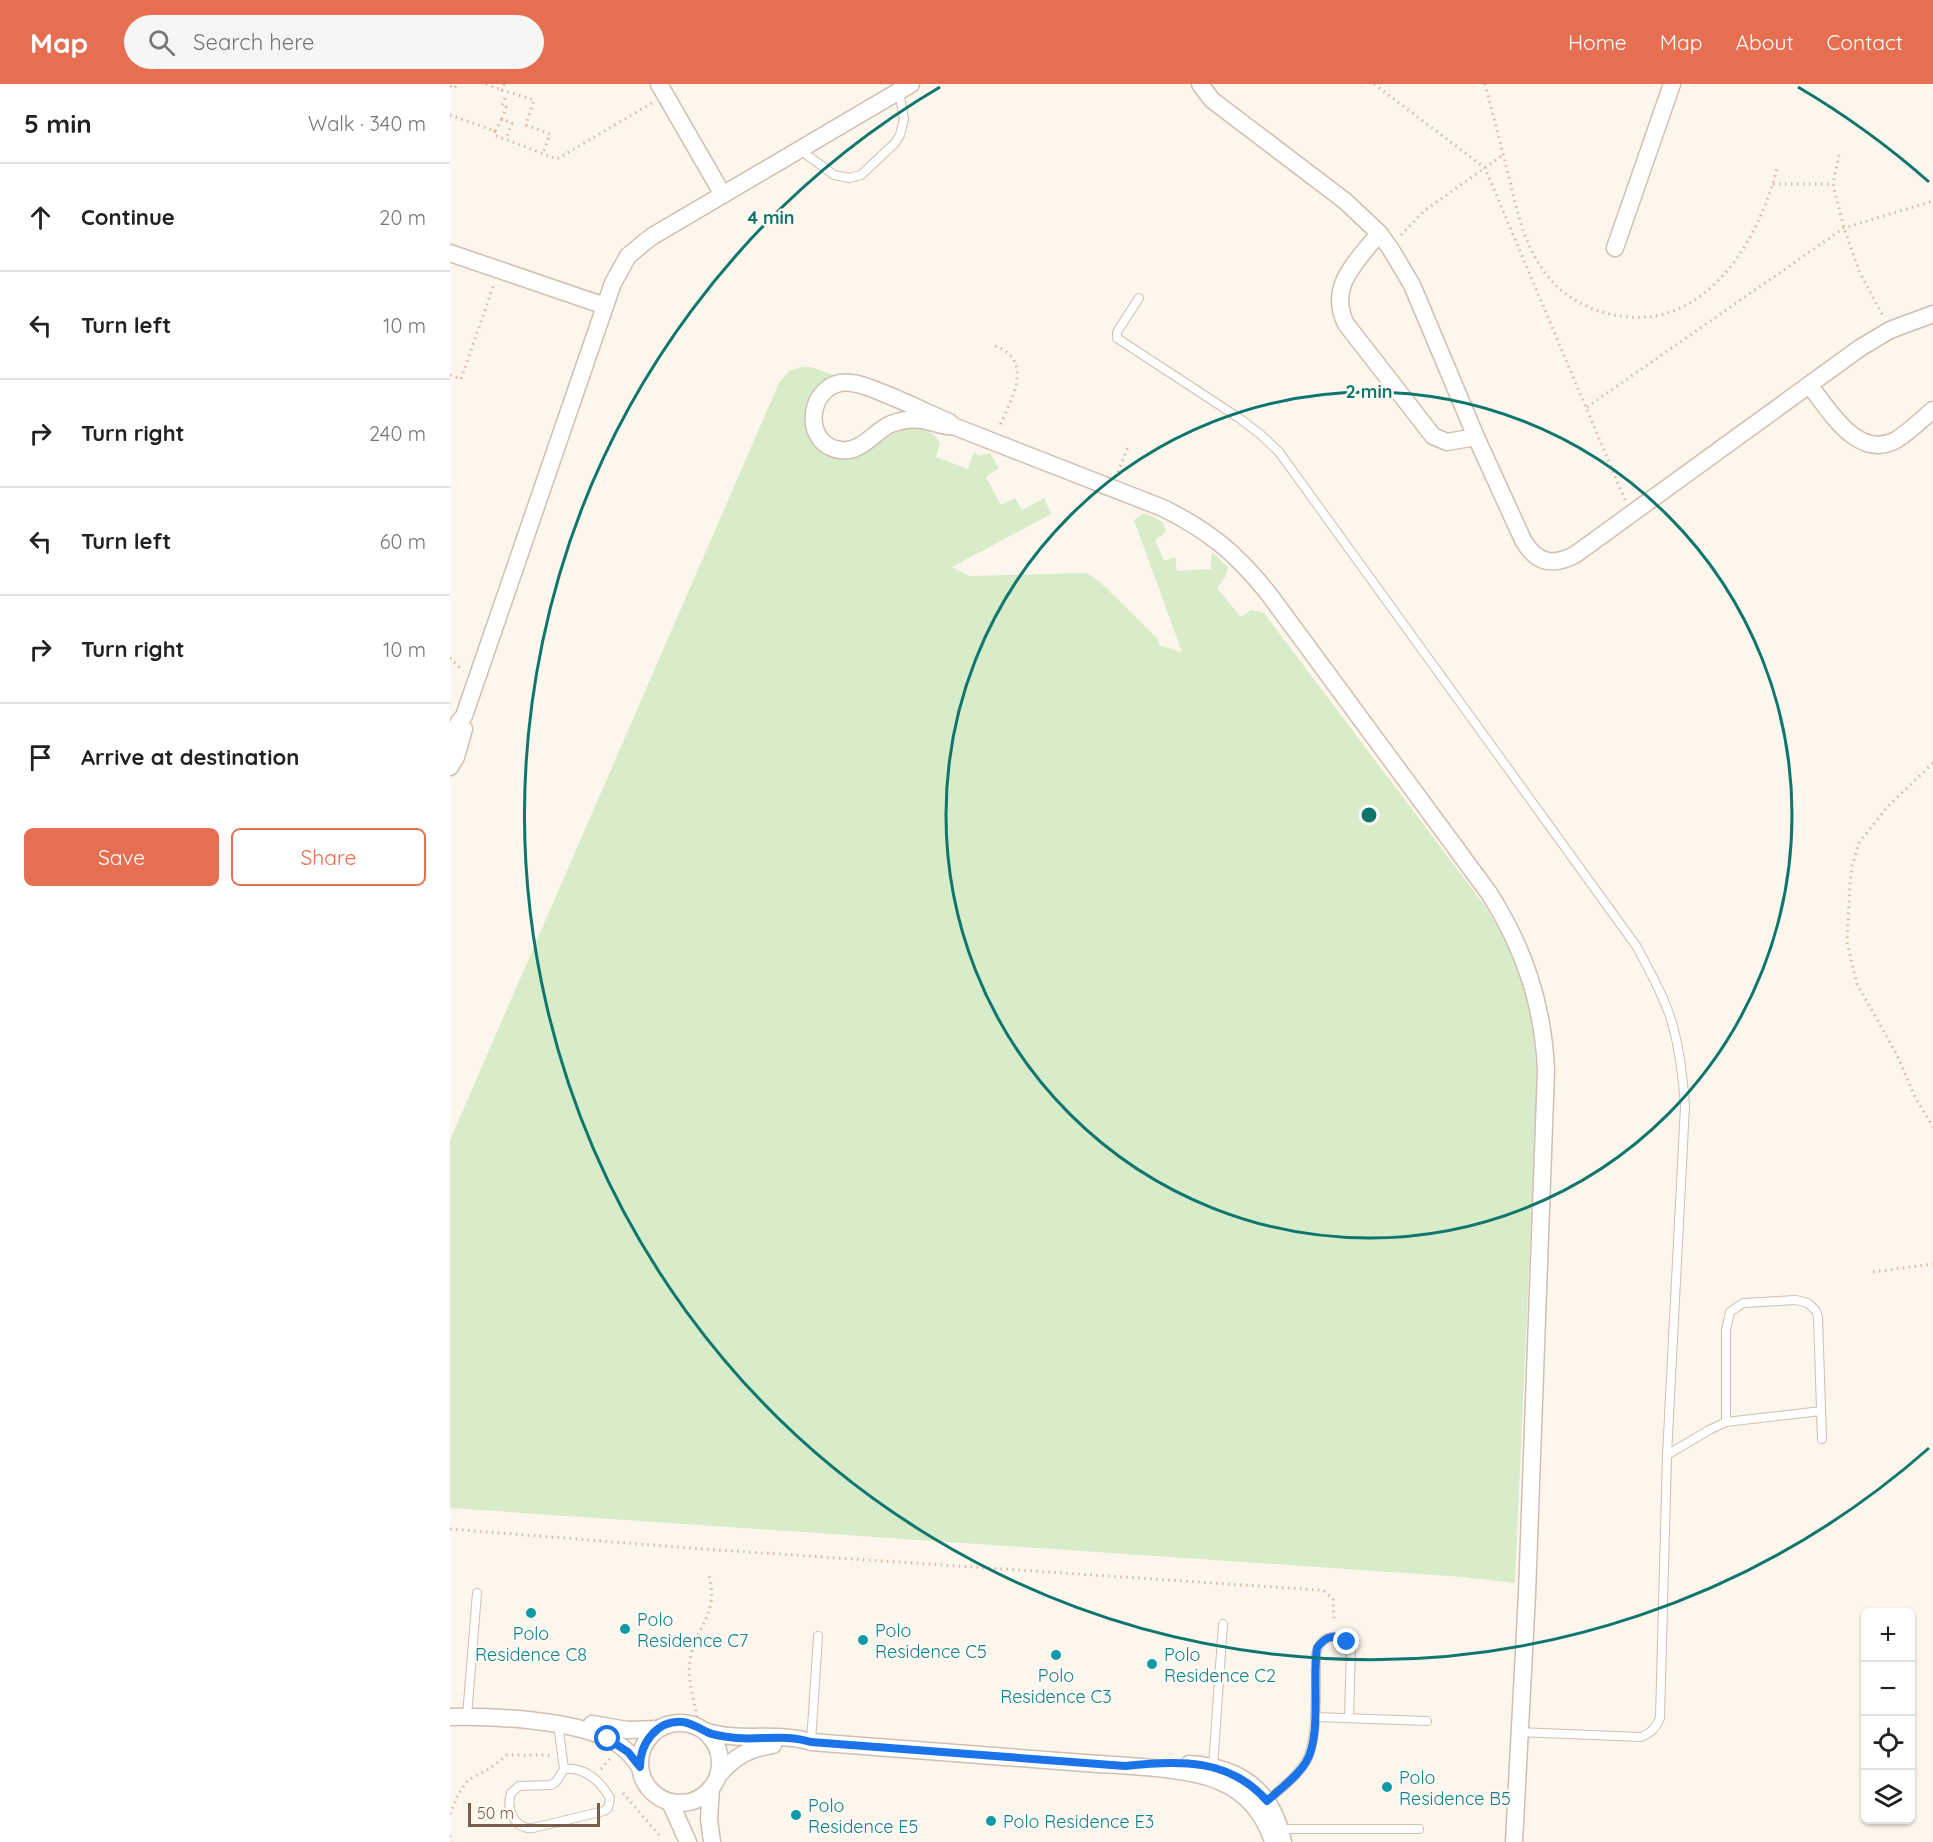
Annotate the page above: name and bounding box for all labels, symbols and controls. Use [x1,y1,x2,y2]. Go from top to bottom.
search box [124,15,544,69]
text: Map [30,25,88,60]
icon: search [145,26,178,59]
text: Search here [193,28,315,56]
text: Home [1568,29,1627,55]
text: Map [1660,29,1703,55]
text: About [1736,29,1794,55]
text: Contact [1827,29,1903,55]
text: 5 min [24,107,92,140]
text: Walk · 340 m [308,111,426,136]
icon: ahead [24,201,57,234]
text: Continue [81,203,175,231]
text: 20 m [379,205,426,230]
text: 4 min [747,206,795,229]
icon: left [24,309,57,342]
text: Turn left [81,311,171,339]
text: 10 m [383,313,426,338]
text: 2 min [1346,380,1392,403]
icon: right [24,417,57,450]
text: Turn right [81,419,185,447]
text: 240 m [369,421,426,446]
icon: left [24,525,57,558]
text: Turn left [81,527,171,555]
text: 60 m [380,529,426,554]
icon: right [24,633,57,666]
text: Turn right [81,635,185,663]
text: 10 m [383,637,426,662]
icon: arrive [24,741,57,774]
text: Arrive at destination [81,743,299,771]
centre of rings [1359,805,1379,825]
button: Save [24,828,219,886]
button: Share [231,828,426,886]
marker: Polo Residence C8 [524,1606,538,1620]
place label: Polo Residence C7 [637,1608,748,1652]
map controls [1861,1608,1915,1824]
button: + [1861,1608,1915,1662]
place label: Polo Residence C5 [875,1619,987,1663]
place label: Polo Residence C8 [475,1622,587,1666]
marker: Polo Residence C7 [618,1622,632,1636]
route end [1333,1628,1359,1654]
marker: Polo Residence C5 [856,1633,870,1647]
place label: Polo Residence C2 [1164,1643,1276,1687]
marker: Polo Residence C3 [1049,1648,1063,1662]
marker: Polo Residence C2 [1145,1657,1159,1671]
button: − [1861,1662,1915,1716]
place label: Polo Residence C3 [1000,1664,1112,1708]
button: locate [1861,1716,1915,1770]
route start [594,1725,620,1751]
place label: Polo Residence B5 [1399,1766,1511,1810]
button: layers [1861,1770,1915,1824]
marker: Polo Residence B5 [1380,1780,1394,1794]
place label: Polo Residence E5 [808,1794,918,1838]
scale bar [468,1800,600,1828]
text: 50 m [477,1803,514,1823]
marker: Polo Residence E5 [789,1808,803,1822]
place label: Polo Residence E3 [1003,1810,1154,1833]
marker: Polo Residence E3 [984,1814,998,1828]

